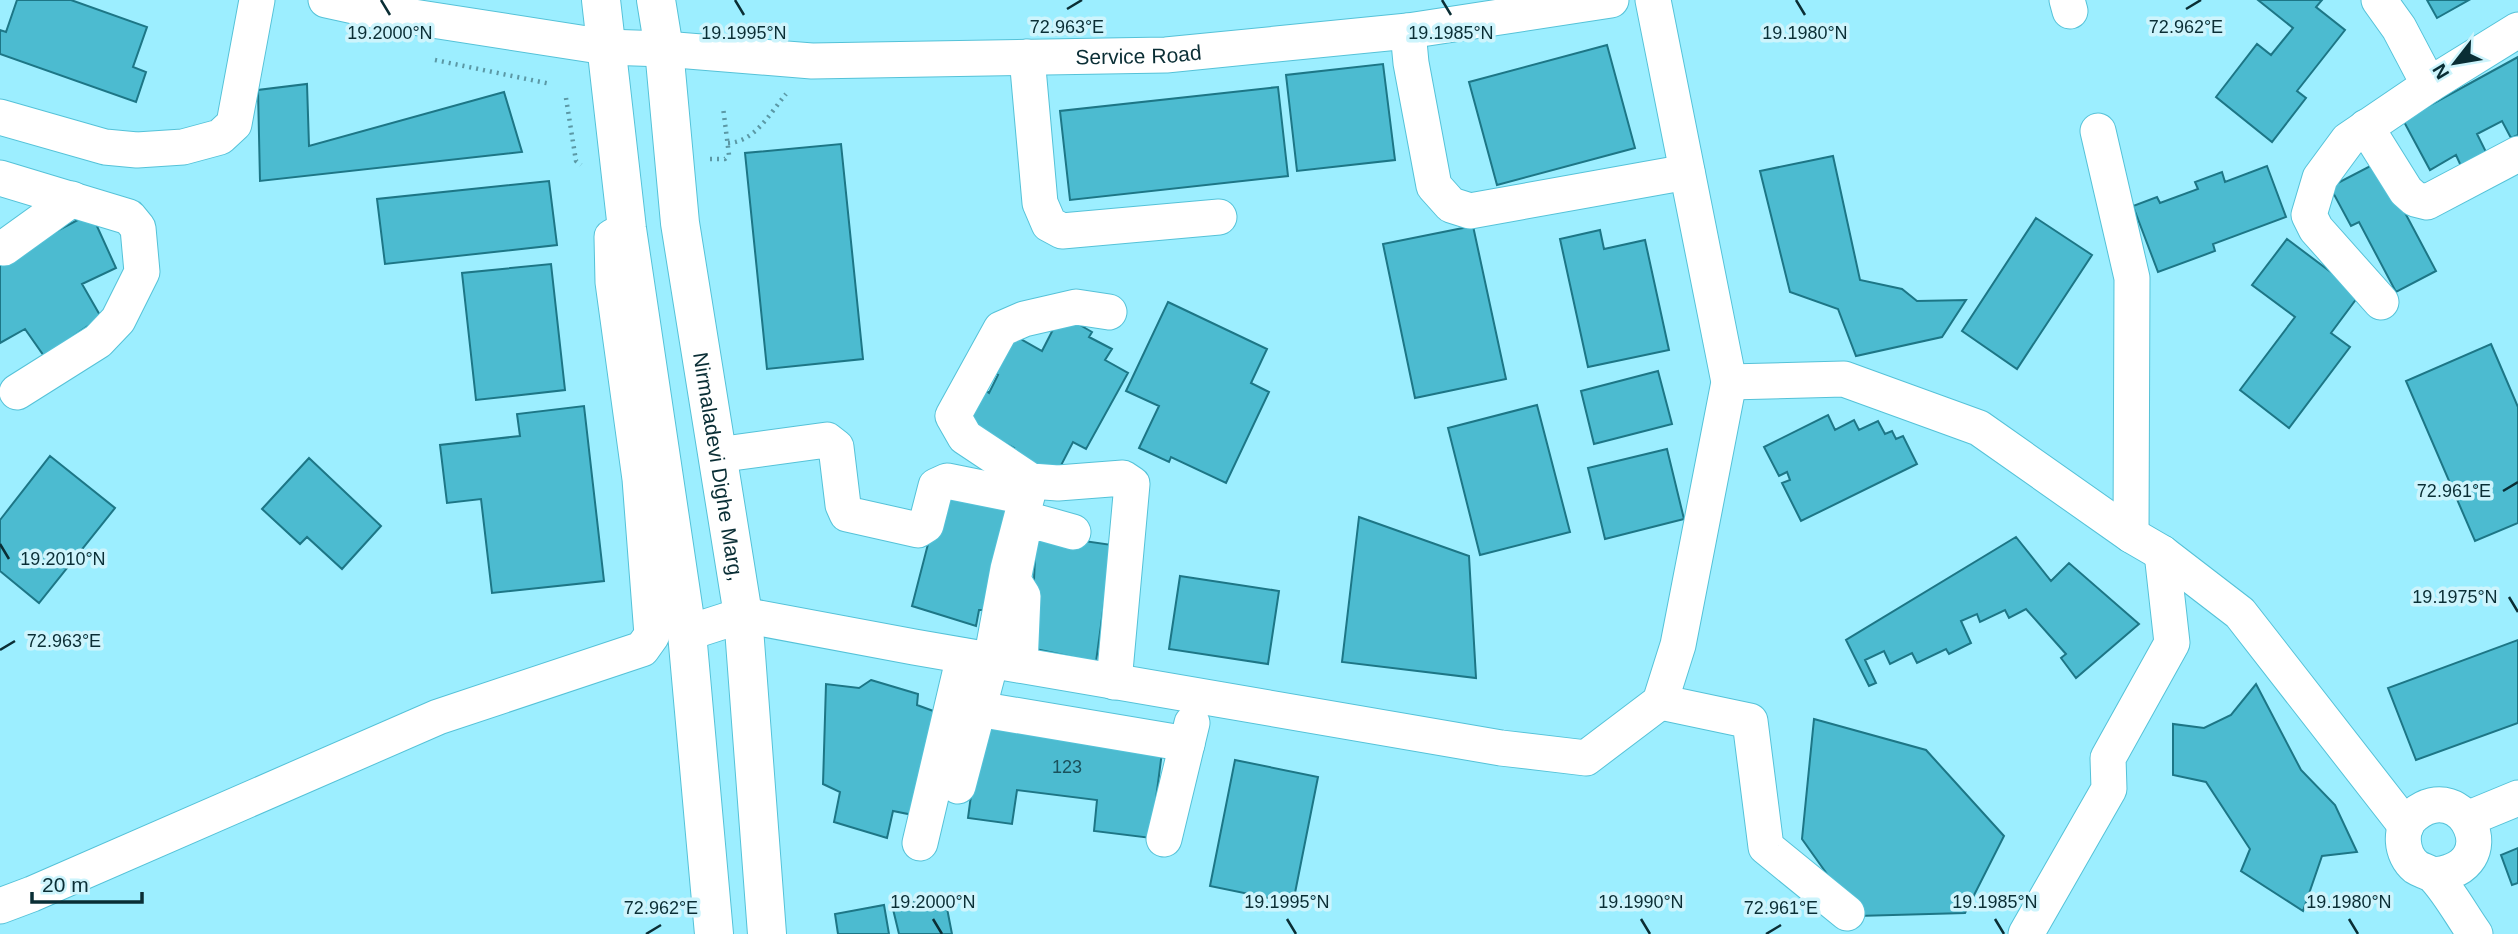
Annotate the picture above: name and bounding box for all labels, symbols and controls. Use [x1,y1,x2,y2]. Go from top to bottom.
text: 72.963°E [1030,17,1104,37]
text: 72.962°E [2149,17,2223,37]
text: 19.2000°N [347,23,433,43]
text: 19.1995°N [701,23,787,43]
text: 19.1985°N [1408,23,1494,43]
text: 19.1980°N [1762,23,1848,43]
north arrow [2420,28,2490,98]
street label: Service Road [1075,40,1202,68]
text: N [2428,60,2453,83]
street label: Nirmaladevi Dighe Marg, [689,351,749,582]
text: 72.961°E [2417,481,2491,501]
text: 19.2010°N [20,549,106,569]
text: 19.1975°N [2412,587,2498,607]
text: 72.963°E [27,631,101,651]
house number: 123 [1052,757,1082,777]
scale bar [32,860,142,904]
text: 20 m [42,873,89,896]
text: 19.2000°N [890,892,976,912]
text: 19.1995°N [1244,892,1330,912]
text: 19.1990°N [1598,892,1684,912]
text: 19.1985°N [1952,892,2038,912]
text: 19.1980°N [2306,892,2392,912]
text: 72.962°E [624,898,698,918]
text: 72.961°E [1744,898,1818,918]

